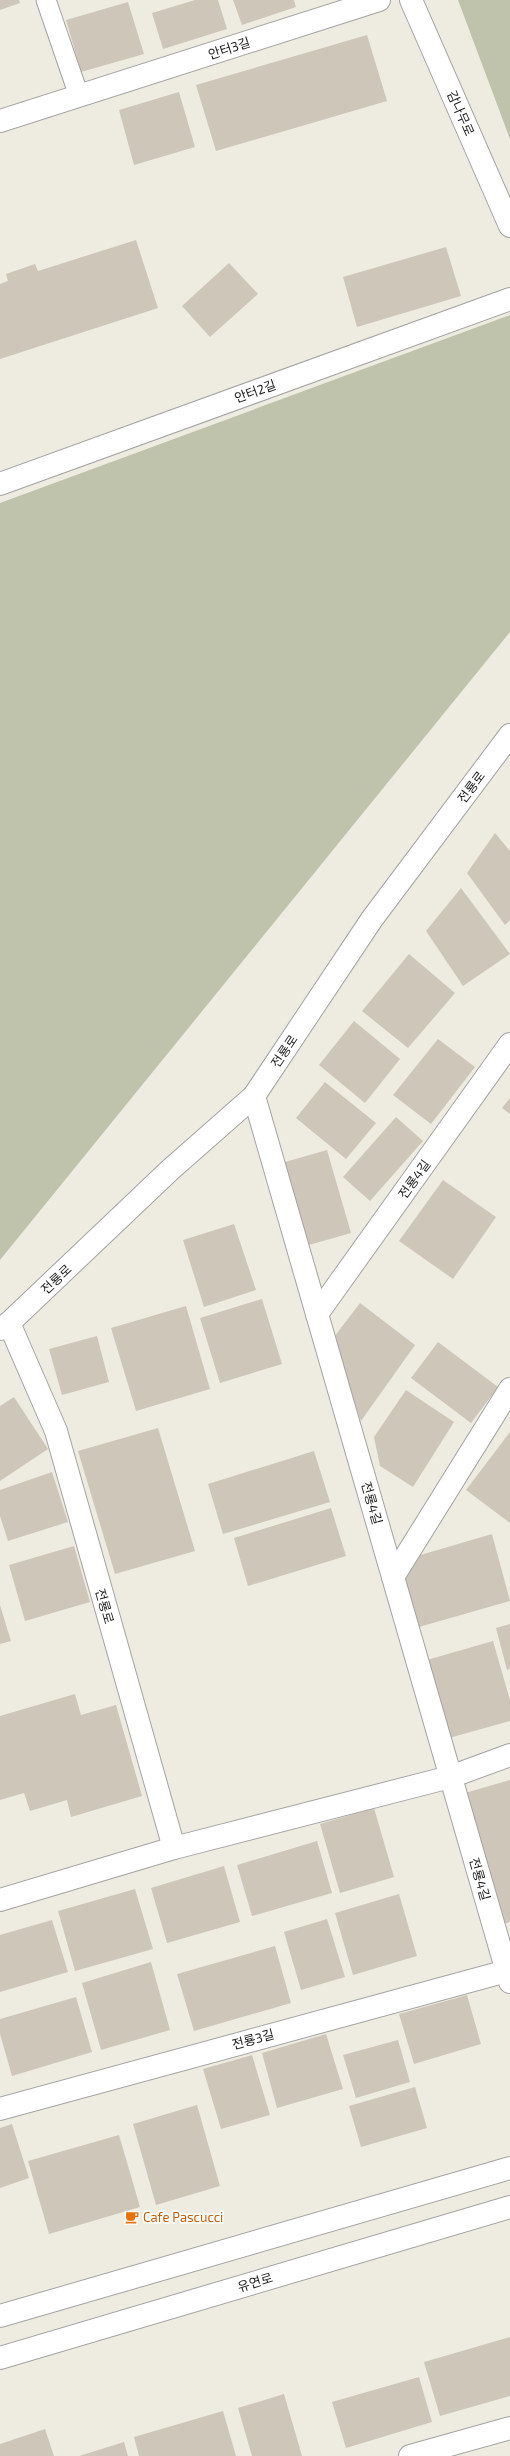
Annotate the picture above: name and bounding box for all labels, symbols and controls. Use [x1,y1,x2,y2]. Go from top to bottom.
street label: 안터3길 [206,34,252,62]
street label: 감나무로 [444,88,478,138]
street label: 안터2길 [232,376,278,406]
street label: 전룡로 [454,768,488,806]
street label: 전룡로 [267,1032,301,1070]
street label: 전룡4길 [395,1157,433,1201]
street label: 전룡로 [37,1261,75,1297]
street label: 전룡4길 [358,1480,386,1526]
street label: 전룡로 [92,1587,118,1625]
street label: 전룡4길 [466,1856,494,1902]
street label: 전룡3길 [230,2026,276,2052]
cafe icon: Cafe Pascucci [124,2209,140,2225]
place label: Cafe Pascucci [143,2209,223,2225]
street label: 유연로 [235,2269,275,2295]

